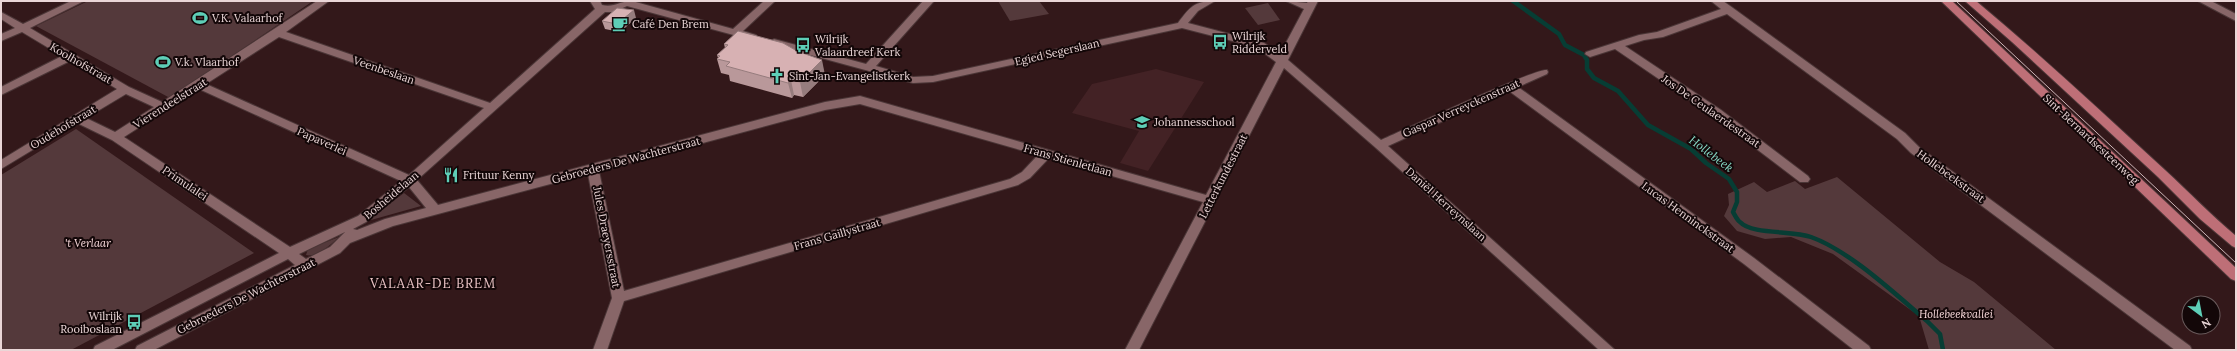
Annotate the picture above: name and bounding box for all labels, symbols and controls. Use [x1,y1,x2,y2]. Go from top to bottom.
sports icon: V.K. Valaarhof [191,9,209,27]
place label: V.K. Valaarhof [211,11,284,25]
cafe icon: Café Den Brem [611,15,629,33]
place label: Café Den Brem [632,17,709,31]
place label: Wilrijk Ridderveld [1232,29,1287,56]
place label: Wilrijk Valaardreef Kerk [814,32,900,59]
bus stop icon: Wilrijk Ridderveld [1211,33,1229,51]
street label: Egied Segerslaan [1013,35,1101,69]
bus stop icon: Wilrijk Valaardreef Kerk [794,36,812,54]
street label: Koolhofstraat [47,40,115,87]
sports icon: V.k. Vlaarhof [154,53,172,71]
street label: Veenbeslaan [351,53,417,87]
place label: V.k. Vlaarhof [174,55,240,69]
church icon: Sint-Jan-Evangelistkerk [768,67,786,85]
place label: Sint-Jan-Evangelistkerk [789,69,910,83]
street label: Jos De Ceulaerdestraat [1658,71,1764,151]
street label: Vierendeelstraat [130,74,210,132]
street label: Gaspar Verreyckenstraat [1400,76,1522,140]
street label: Sint-Bernardsesteenweg [2040,91,2143,188]
street label: Oudehofstraat [28,102,99,152]
school or university icon: Johannesschool [1133,113,1151,131]
place label: Johannesschool [1153,115,1235,129]
street label: Papaverlei [295,124,349,158]
street label: Letterkundestraat [1196,131,1251,221]
water label: Hollebeek [1686,132,1736,175]
street label: Gebroeders De Wachterstraat [550,133,703,187]
street label: Frans Stienletlaan [1022,141,1114,179]
street label: Hollebeekstraat [1914,147,1988,206]
street label: Primulalei [160,163,210,203]
street label: Daniël Herreynslaan [1403,164,1489,244]
restaurant icon: Frituur Kenny [442,166,460,184]
street label: Bosheidelaan [361,168,422,222]
place label: Frituur Kenny [463,168,535,182]
street label: Lucas Henninckstraat [1639,179,1738,256]
street label: Jules Draeyersstraat [590,184,624,290]
street label: Frans Gaillystraat [792,215,883,253]
park label: 't Verlaar [65,236,112,250]
street label: Gebroeders De Wachterstraat [175,255,318,337]
district label: VALAAR-DE BREM [369,275,496,292]
north arrow [2181,295,2221,335]
park label: Hollebeekvallei [1919,307,1994,321]
place label: Wilrijk Rooiboslaan [60,309,122,336]
bus stop icon: Wilrijk Rooiboslaan [125,313,143,331]
text: N [2199,315,2214,332]

